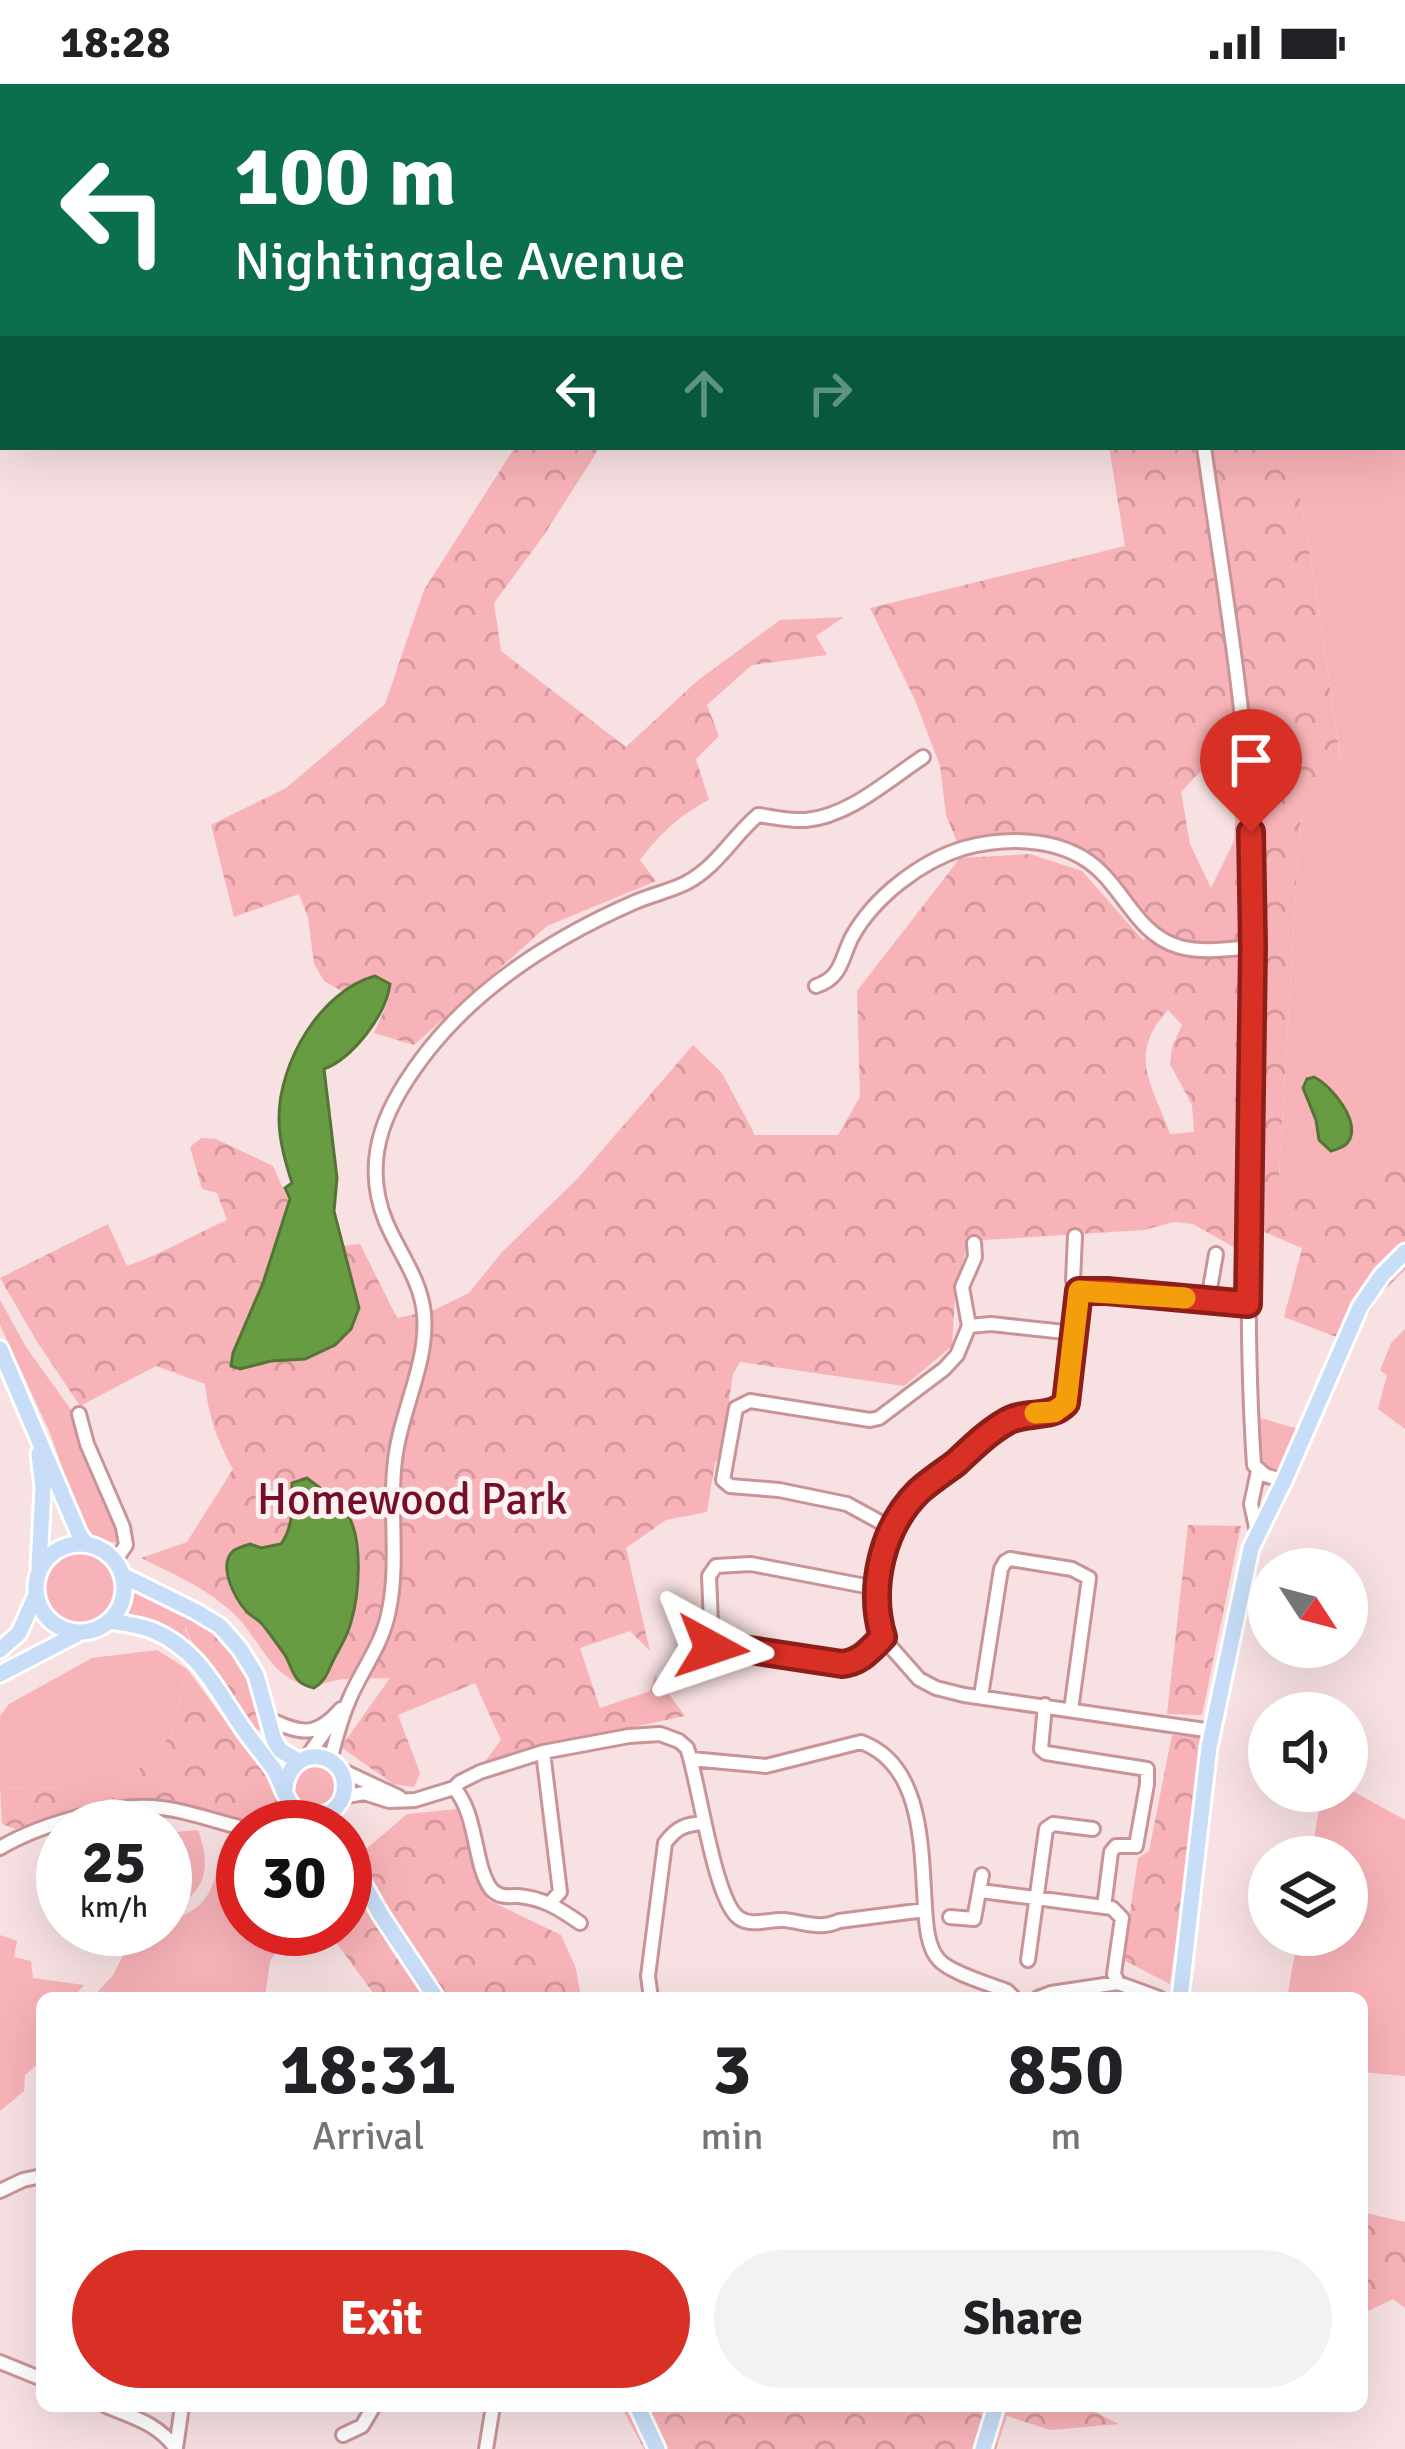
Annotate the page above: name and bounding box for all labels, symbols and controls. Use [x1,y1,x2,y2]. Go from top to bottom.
text: 18:28 [60,15,170,70]
text: 100 m [234,125,456,229]
icon: left [36,132,192,288]
text: Nightingale Avenue [234,228,686,295]
icon: left [545,360,611,426]
icon: ahead [671,360,737,426]
icon: right [797,360,863,426]
pin [1200,709,1302,832]
icon: arrive [1218,727,1284,793]
park label: Homewood Park [257,1472,567,1527]
north arrow [1248,1548,1368,1668]
map controls [1248,1548,1368,1956]
position arrow [649,1585,775,1711]
button: sound [1248,1692,1368,1812]
speed limit sign: 30 [216,1800,372,1956]
text: 25 [82,1826,146,1900]
button: layers [1248,1836,1368,1956]
text: km/h [80,1889,148,1926]
text: 18:31 [280,2025,457,2114]
text: 3 [713,2025,751,2114]
text: 850 [1007,2025,1124,2114]
text: Arrival [312,2112,424,2160]
text: min [701,2112,764,2160]
text: m [1050,2112,1081,2160]
button: Exit [72,2250,690,2388]
button: Share [714,2250,1332,2388]

